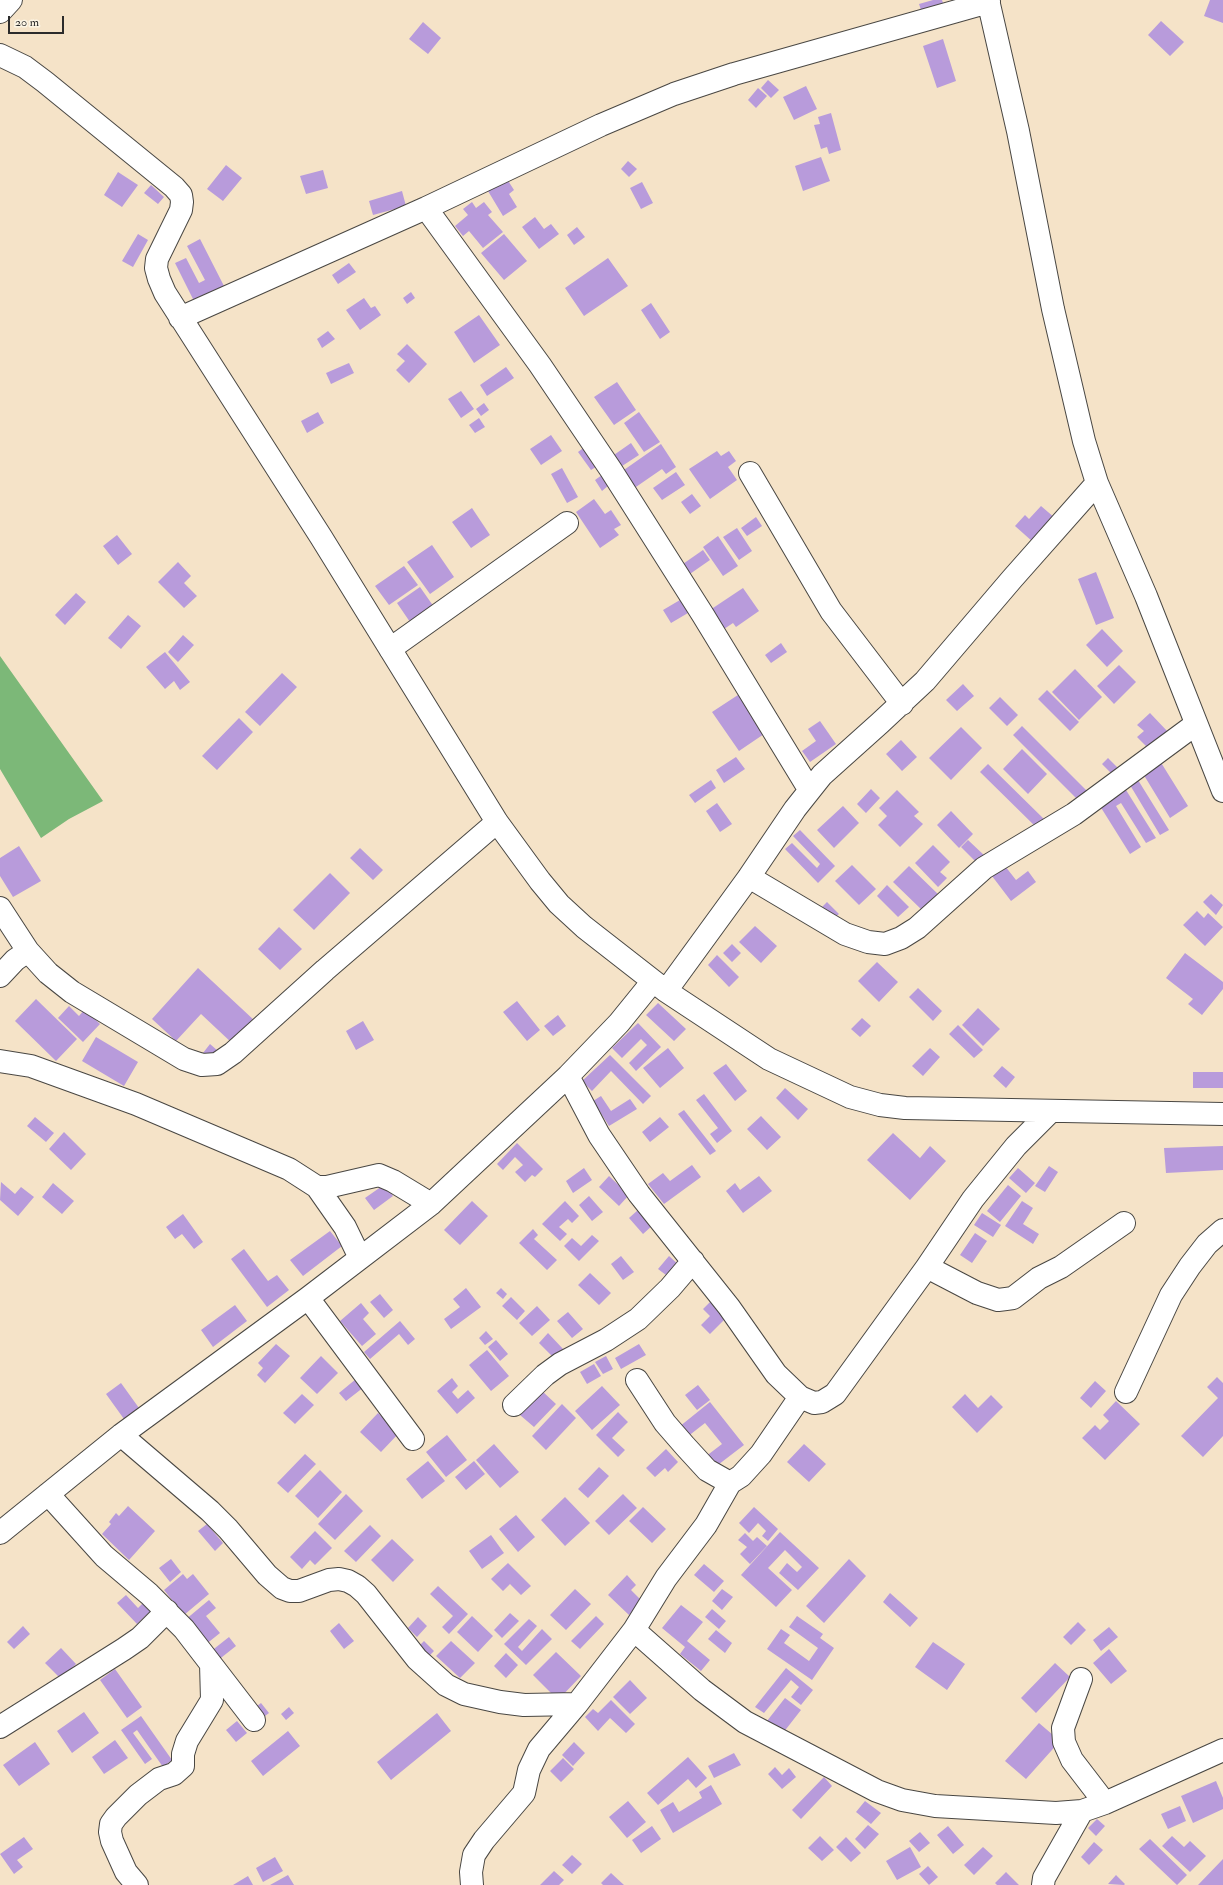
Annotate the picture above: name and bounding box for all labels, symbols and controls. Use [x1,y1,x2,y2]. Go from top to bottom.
scale bar [10,8,66,34]
text: 20 m [15,15,39,30]

